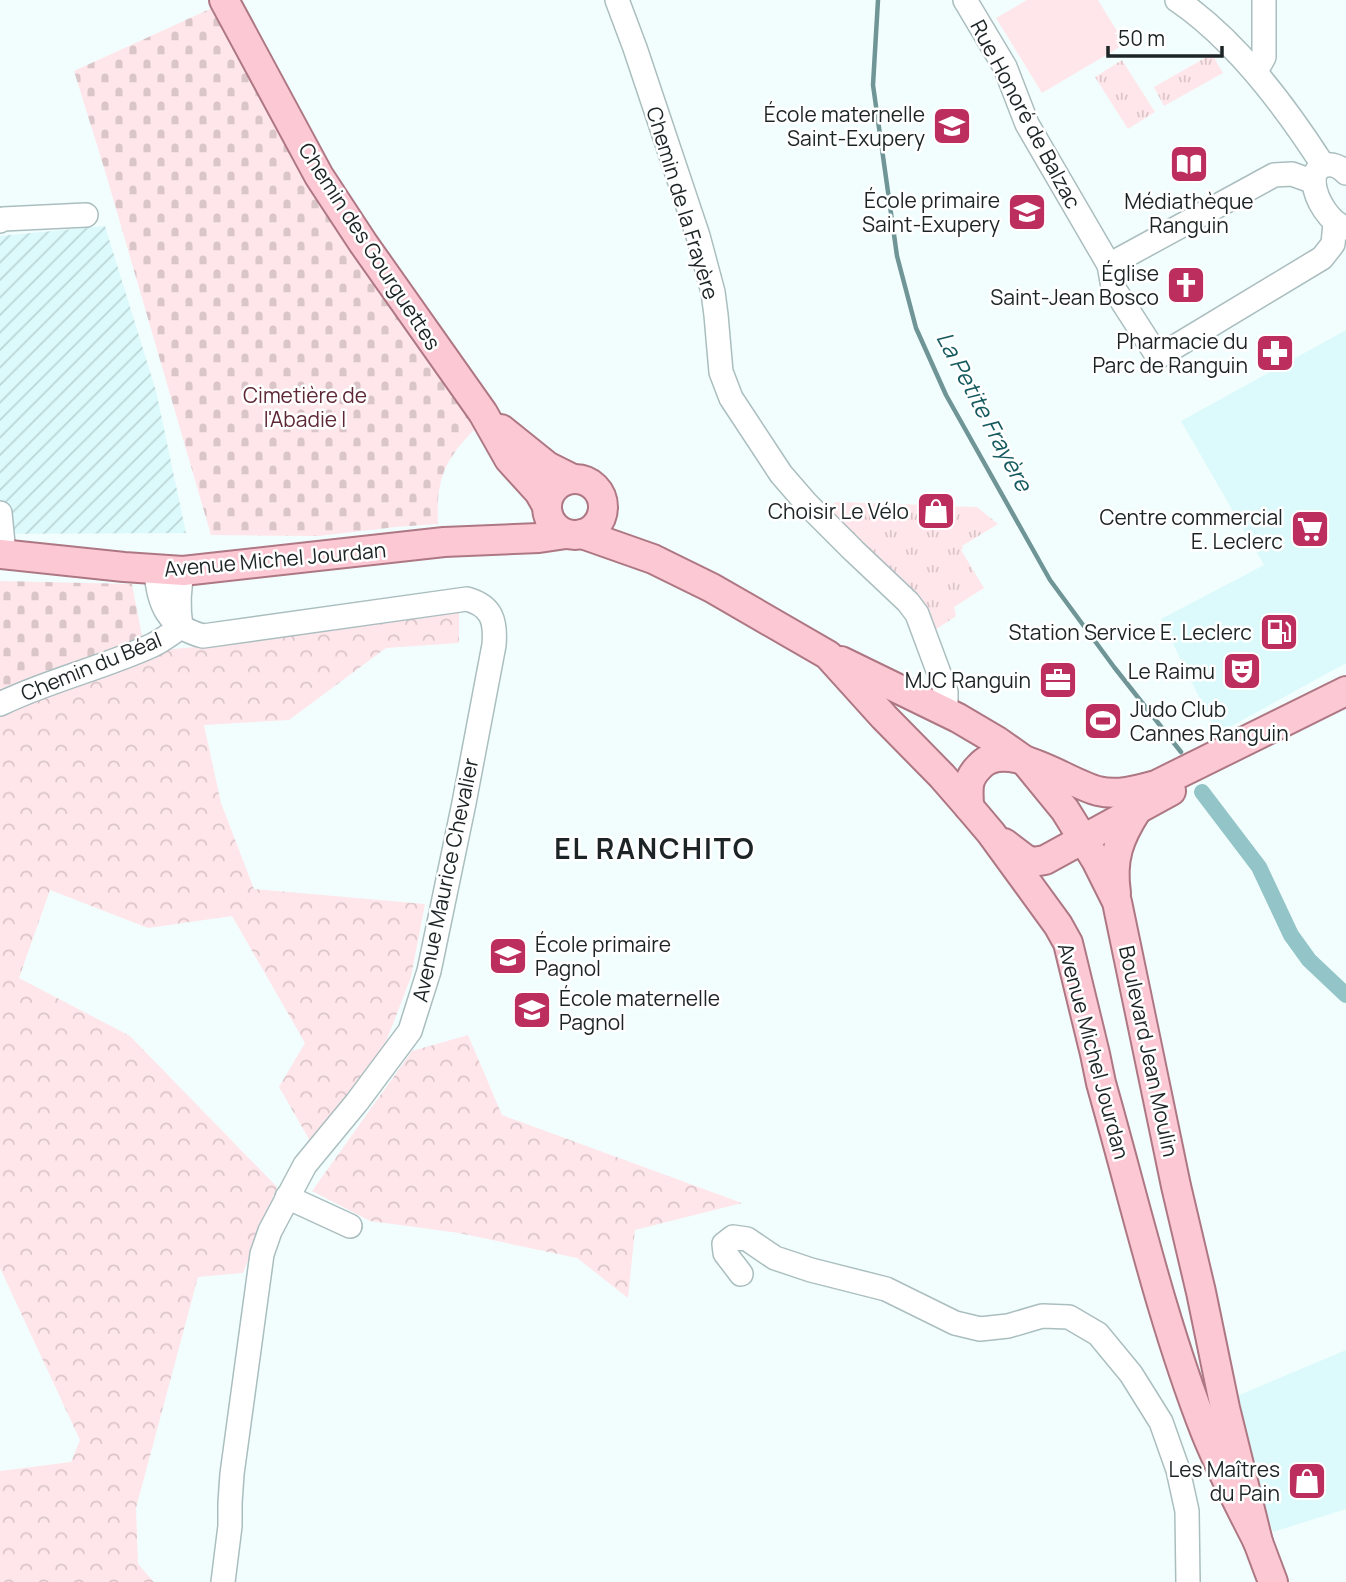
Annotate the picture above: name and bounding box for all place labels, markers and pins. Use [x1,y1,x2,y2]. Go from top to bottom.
place label: École maternelle Saint-Exupery [764,100,925,152]
school or university icon: École maternelle Saint-Exupery [931,105,973,147]
library icon: Médiathèque Ranguin [1168,143,1210,185]
place label: École primaire Saint-Exupery [862,186,1000,238]
place label: Médiathèque Ranguin [1124,187,1254,239]
school or university icon: École primaire Saint-Exupery [1006,191,1048,233]
place label: Église Saint-Jean Bosco [990,259,1159,311]
church icon: Église Saint-Jean Bosco [1165,264,1207,306]
place label: Pharmacie du Parc de Ranguin [1092,327,1248,379]
pharmacy icon: Pharmacie du Parc de Ranguin [1254,332,1296,374]
shop icon: Choisir Le Vélo [915,490,957,532]
place label: Choisir Le Vélo [768,497,909,525]
place label: Centre commercial E. Leclerc [1100,503,1283,555]
supermarket icon: Centre commercial E. Leclerc [1289,508,1331,550]
fuel station icon: Station Service E. Leclerc [1258,611,1300,653]
place label: Station Service E. Leclerc [1008,618,1252,646]
theatre icon: Le Raimu [1221,650,1263,692]
place label: Le Raimu [1128,657,1215,685]
office icon: MJC Ranguin [1037,659,1079,701]
place label: MJC Ranguin [905,666,1031,694]
place label: Judo Club Cannes Ranguin [1130,695,1289,747]
sports icon: Judo Club Cannes Ranguin [1082,700,1124,742]
place label: École primaire Pagnol [535,930,671,982]
school or university icon: École primaire Pagnol [487,935,529,977]
place label: École maternelle Pagnol [559,984,720,1036]
school or university icon: École maternelle Pagnol [511,989,553,1031]
place label: Les Maîtres du Pain [1168,1455,1280,1507]
shop icon: Les Maîtres du Pain [1286,1460,1328,1502]

